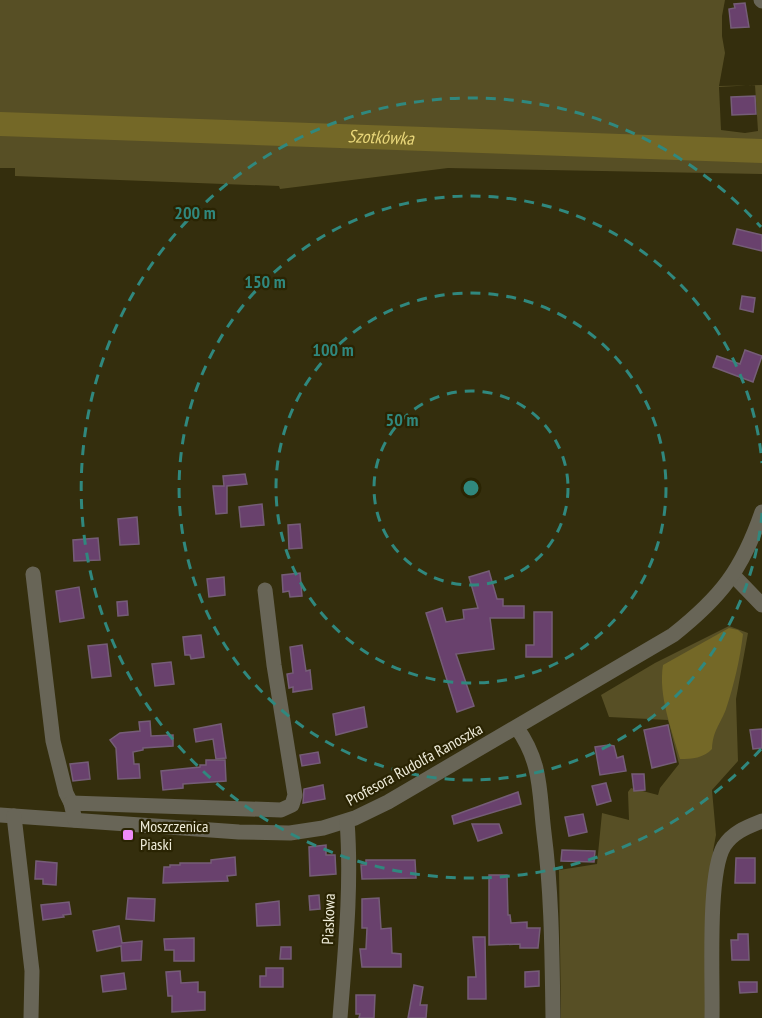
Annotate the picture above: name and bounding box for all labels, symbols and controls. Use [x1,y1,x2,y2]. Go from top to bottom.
water label: Szotkówka [347,124,415,150]
text: 200 m [174,201,216,224]
text: 150 m [244,270,286,293]
text: 100 m [312,338,354,361]
text: 50 m [386,408,418,431]
centre of rings [461,478,481,498]
street label: Profesora Rudolfa Ranoszka [342,718,486,810]
place label: Moszczenica Piaski [140,816,208,854]
marker: Moszczenica Piaski [121,828,135,842]
street label: Piaskowa [317,893,339,945]

